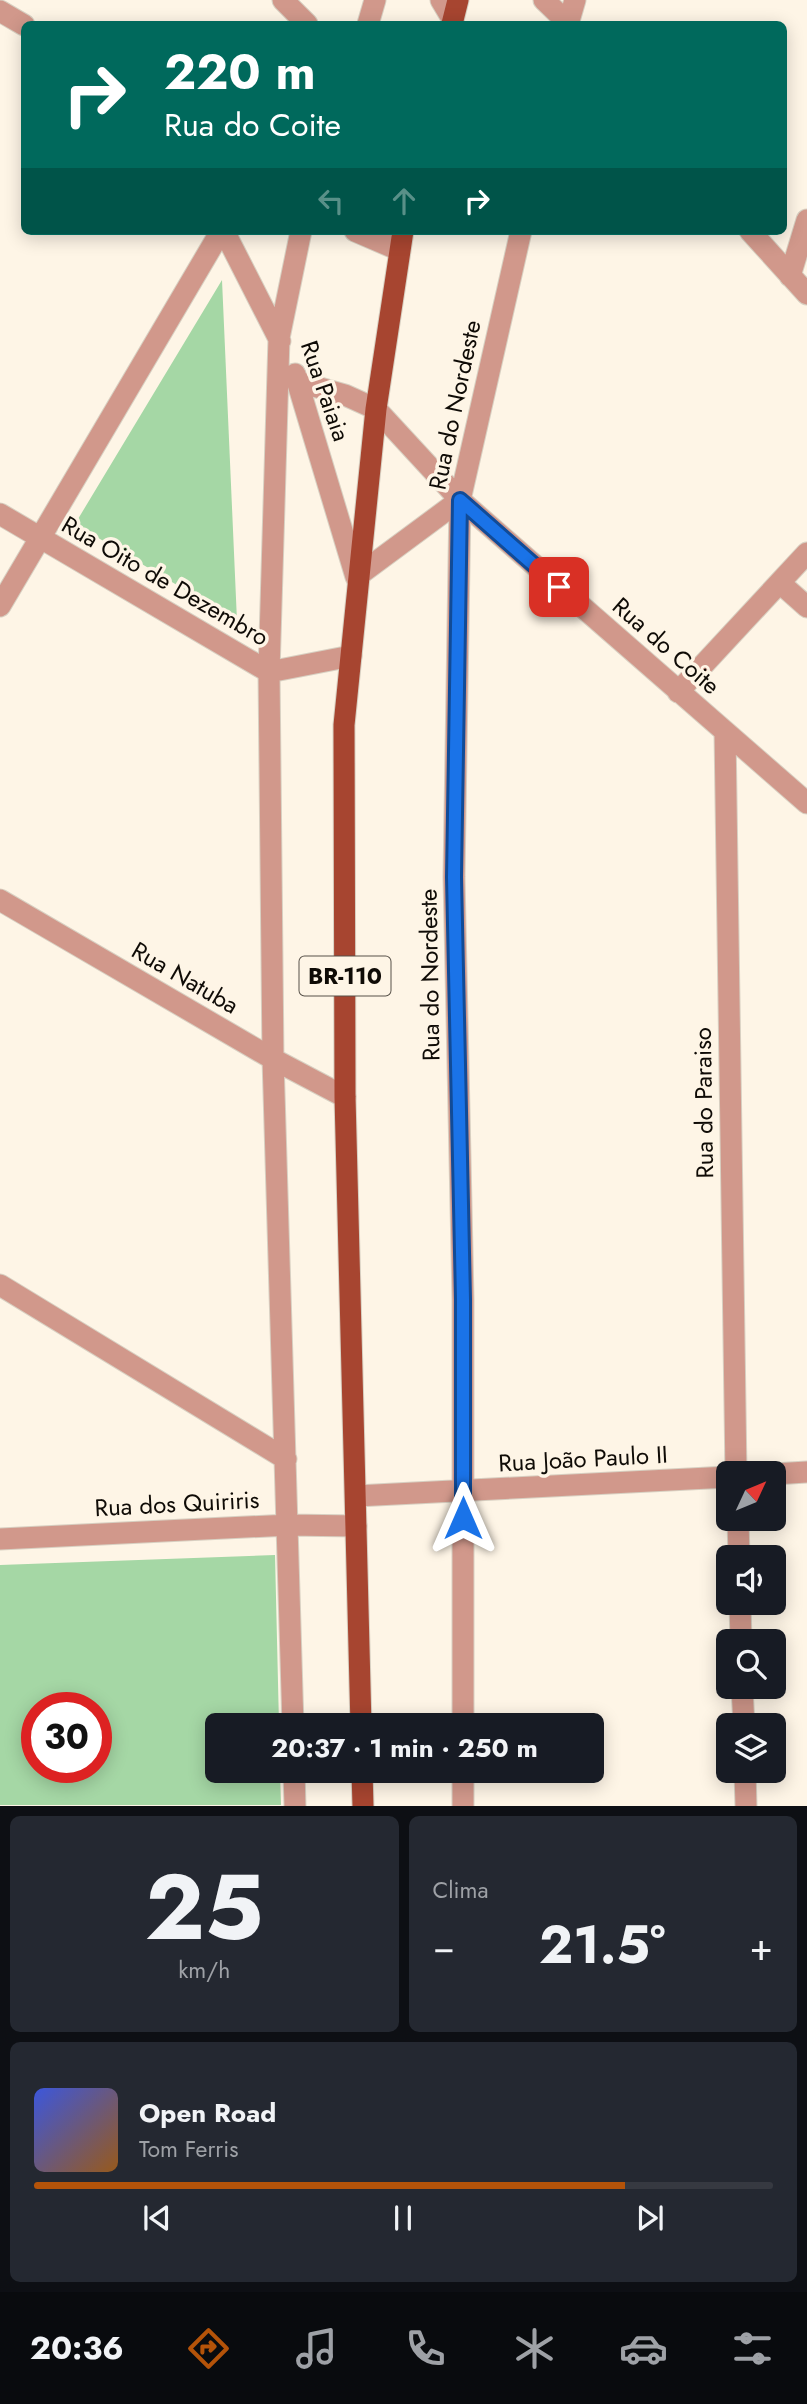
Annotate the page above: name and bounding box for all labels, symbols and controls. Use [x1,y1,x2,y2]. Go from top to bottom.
text: 220 m [164,37,316,107]
icon: right [49,49,140,140]
text: Rua do Coite [164,102,341,148]
icon: left [312,182,350,220]
icon: ahead [385,182,423,220]
icon: right [458,182,496,220]
street label: Rua do Nordeste [419,317,490,493]
street label: Rua Paiaia [292,336,359,446]
street label: Rua Oito de Dezembro [55,507,275,654]
pin [529,557,589,617]
icon: arrive [540,568,578,606]
street label: Rua do Coite [605,589,728,702]
street label: Rua do Nordeste [410,888,449,1062]
street label: Rua Natuba [125,933,245,1022]
road number: BR-110 [300,956,390,995]
street label: Rua do Paraiso [685,1027,722,1179]
street label: Rua João Paulo II [497,1437,669,1480]
north arrow [716,1461,786,1531]
map controls [716,1461,786,1783]
position arrow [426,1481,500,1555]
street label: Rua dos Quiriris [94,1482,260,1525]
button: sound [716,1545,786,1615]
button: search [716,1629,786,1699]
speed limit sign: 30 [21,1692,112,1783]
button: layers [716,1713,786,1783]
text: 20:37 · 1 min · 250 m [271,1729,538,1767]
text: 25 [145,1842,263,1973]
text: Clima [433,1873,489,1907]
text: 21.5° [539,1907,665,1983]
text: − [433,1919,455,1974]
text: + [750,1919,773,1974]
text: km/h [178,1953,230,1987]
text: Open Road [139,2094,276,2132]
text: Tom Ferris [139,2132,238,2166]
icon: previous [138,2199,176,2237]
icon: pause [384,2199,422,2237]
icon: next [631,2199,669,2237]
icon: directions [184,2324,233,2373]
icon: music [292,2324,341,2373]
icon: phone [401,2324,450,2373]
icon: climate [510,2324,559,2373]
icon: car [619,2324,668,2373]
icon: filters [728,2324,777,2373]
text: 20:36 [30,2325,124,2371]

